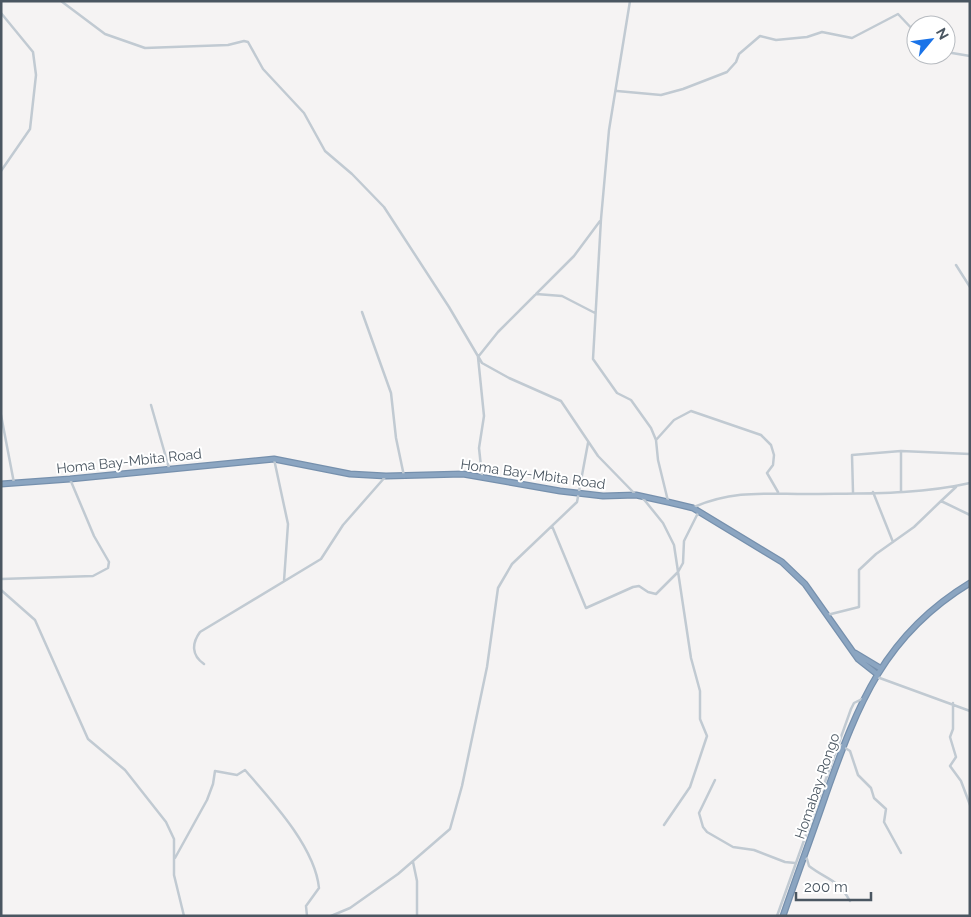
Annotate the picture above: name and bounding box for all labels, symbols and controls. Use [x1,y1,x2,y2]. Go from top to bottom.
north arrow [906,15,956,65]
text: N [933,25,952,42]
street label: Homa Bay-Mbita Road [56,445,202,477]
street label: Homa Bay-Mbita Road [460,456,606,492]
street label: Homabay-Rongo [791,731,843,841]
scale bar [796,870,871,902]
text: 200 m [804,878,848,896]

